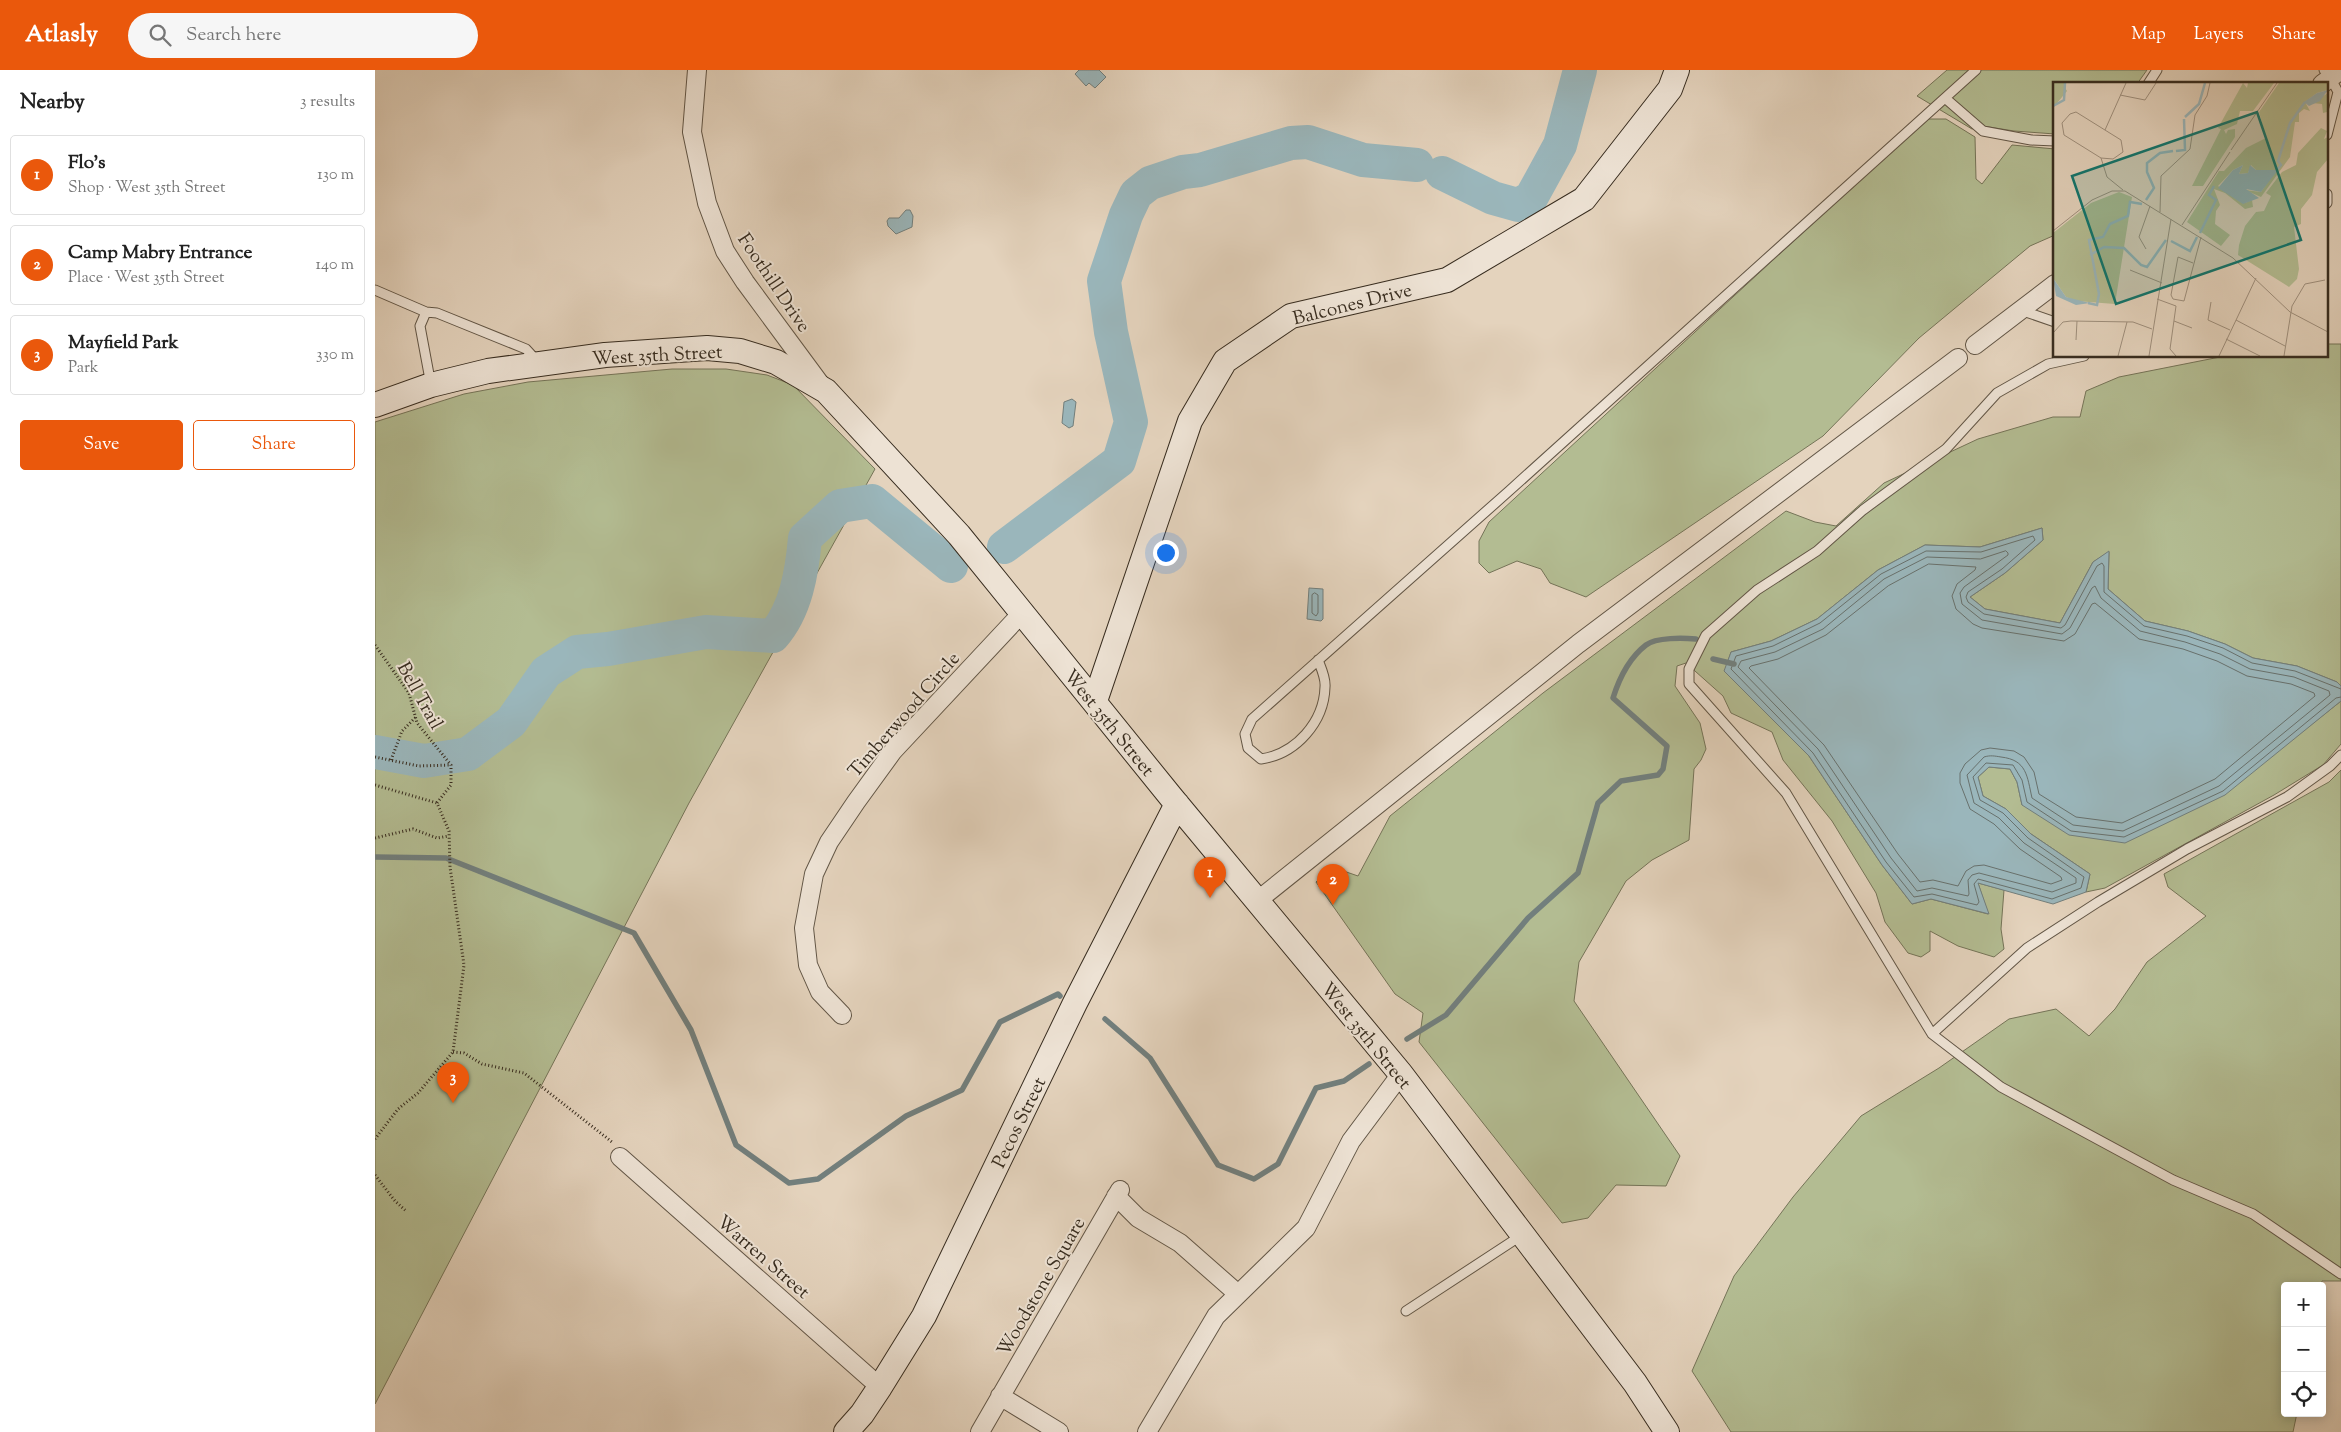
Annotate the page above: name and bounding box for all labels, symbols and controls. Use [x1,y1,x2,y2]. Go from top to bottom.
search box [128,13,478,58]
text: Atlasly [25,18,98,52]
icon: search [146,21,174,49]
text: Search here [186,22,281,49]
text: Map [2131,22,2166,48]
text: Layers [2194,22,2244,48]
text: Share [2272,22,2316,48]
inset map [2053,82,2329,358]
text: Nearby [20,88,85,118]
text: 3 results [300,91,355,114]
text: Flo's [68,150,105,177]
text: 1 [34,164,40,187]
text: 130 m [317,164,354,187]
text: Shop · West 35th Street [68,177,225,200]
street label: Foothill Drive [730,228,816,338]
text: Camp Mabry Entrance [68,240,252,267]
text: 2 [33,254,41,277]
text: 140 m [316,254,354,277]
text: Place · West 35th Street [68,267,225,290]
street label: Balcones Drive [1290,278,1415,333]
text: Mayfield Park [68,330,179,357]
street label: West 35th Street [591,340,724,373]
text: 3 [34,344,40,367]
text: 330 m [316,344,354,367]
text: Park [68,357,99,380]
button: Save [20,420,183,470]
button: Share [193,420,355,470]
your location [1153,540,1179,566]
street label: Timberwood Circle [843,647,967,784]
street label: Bell Trail [389,657,448,735]
street label: West 35th Street [1056,664,1160,783]
pin: 1 [1194,857,1226,898]
pin: 2 [1317,864,1349,905]
street label: West 35th Street [1313,977,1417,1096]
pin: 3 [437,1062,469,1103]
street label: Pecos Street [987,1073,1054,1173]
street label: Warren Street [710,1210,815,1306]
street label: Woodstone Square [991,1213,1093,1362]
map controls [2281,1282,2326,1417]
button: + [2281,1282,2326,1327]
button: − [2281,1327,2326,1372]
button: locate [2281,1372,2326,1417]

